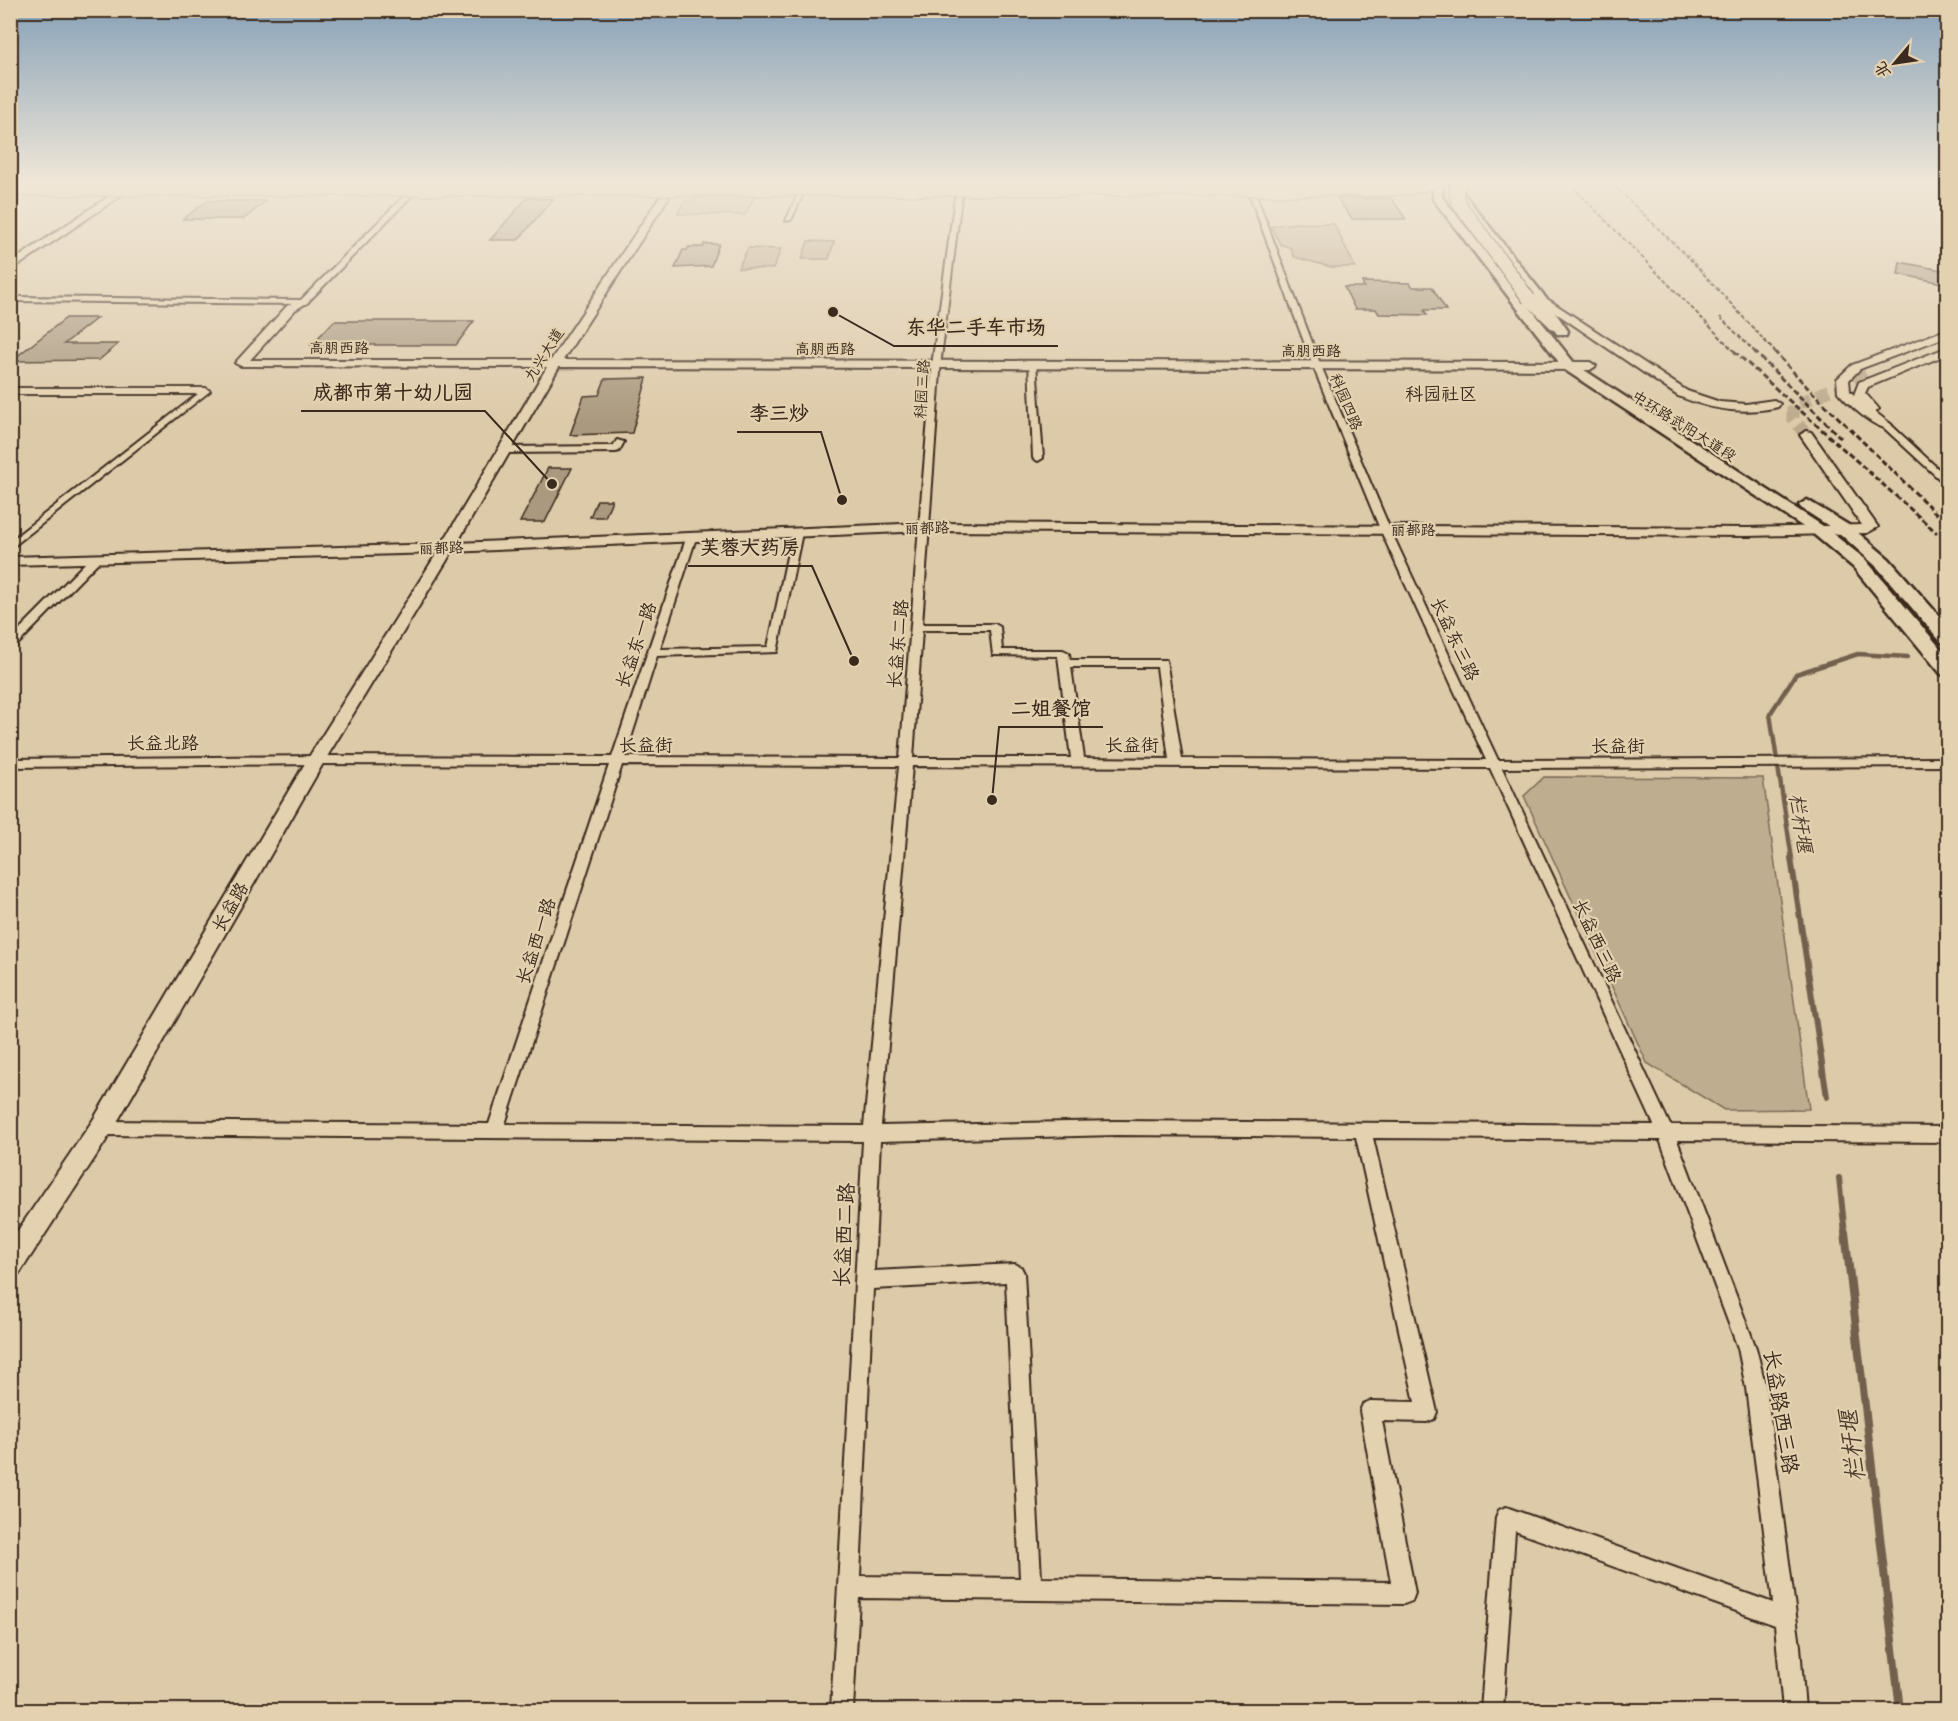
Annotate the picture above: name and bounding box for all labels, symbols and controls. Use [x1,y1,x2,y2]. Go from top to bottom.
north arrow [1865,33,1925,93]
text: 北 [1866,56,1899,84]
callout: 东华二手车市场 [894,308,1058,346]
text: 东华二手车市场 [906,310,1046,345]
street label: 九兴大道 [517,323,571,387]
street label: 高朋西路 [309,335,369,361]
street label: 高朋西路 [795,336,855,362]
street label: 高朋西路 [1281,338,1341,364]
street label: 科园三路 [907,358,937,420]
street label: 科园四路 [1322,369,1370,435]
callout: 成都市第十幼儿园 [301,373,485,411]
text: 成都市第十幼儿园 [313,375,473,410]
district label: 科园社区 [1405,378,1477,410]
street label: 中环路武阳大道段 [1626,383,1742,469]
callout: 李三炒 [737,394,821,432]
text: 李三炒 [749,396,809,431]
street label: 丽都路 [904,515,950,541]
street label: 丽都路 [1390,517,1436,543]
callout: 芙蓉大药房 [688,528,812,566]
text: 芙蓉大药房 [700,530,800,565]
street label: 丽都路 [418,534,464,562]
street label: 长益东三路 [1421,591,1489,687]
street label: 长益东一路 [606,597,666,693]
street label: 长益东二路 [878,598,918,690]
callout: 二姐餐馆 [999,689,1103,727]
text: 二姐餐馆 [1011,691,1091,726]
street label: 长益北路 [127,727,199,759]
street label: 长益街 [619,729,673,761]
street label: 长益街 [1105,729,1159,761]
street label: 长益街 [1591,730,1645,762]
water label: 栏杆堰 [1779,791,1823,857]
street label: 长益路 [203,876,257,938]
street label: 长益西一路 [507,893,565,989]
street label: 长益西三路 [1563,893,1631,989]
street label: 长益西二路 [822,1182,866,1288]
street label: 长益路西三路 [1752,1347,1810,1477]
water label: 栏杆堰 [1826,1405,1877,1484]

